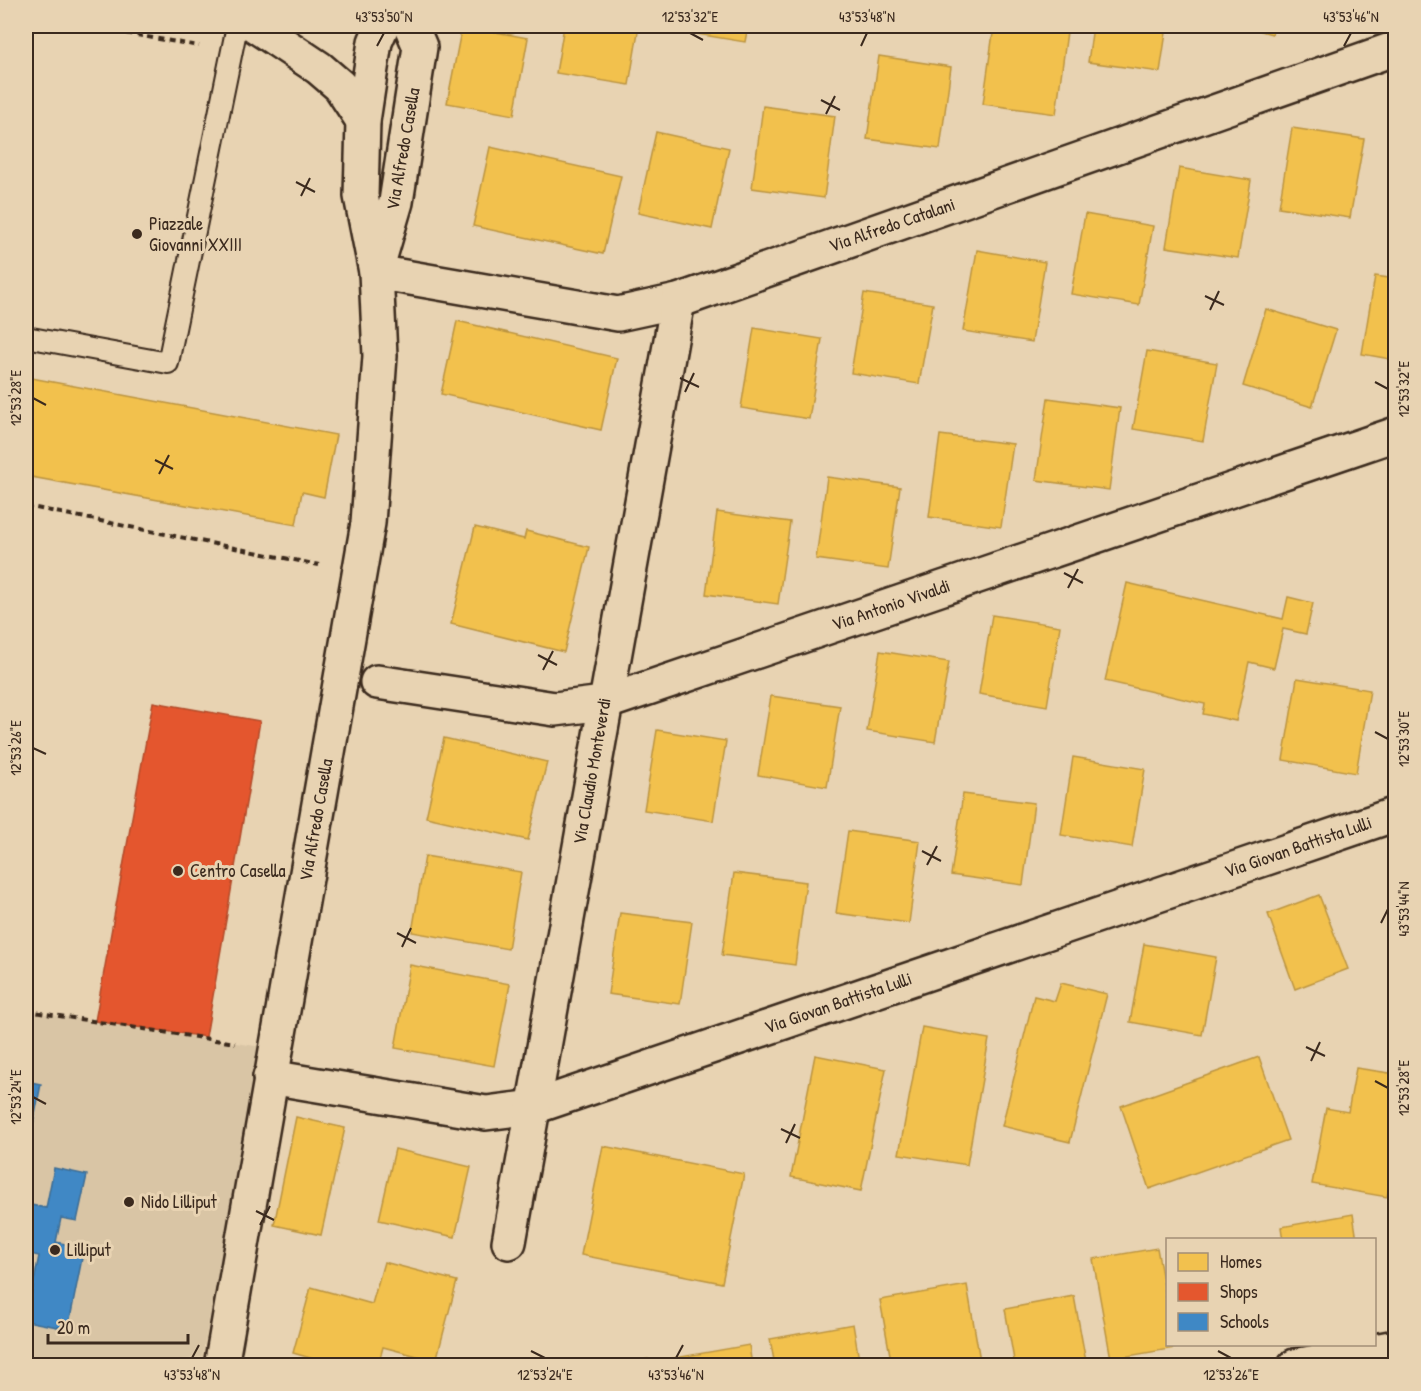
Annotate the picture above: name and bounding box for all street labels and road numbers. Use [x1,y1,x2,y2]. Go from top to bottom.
street label: Via Alfredo Casella [379,86,426,212]
street label: Via Alfredo Catalani [825,191,958,258]
street label: Via Antonio Vivaldi [828,573,953,636]
street label: Via Claudio Monteverdi [566,696,617,846]
street label: Via Alfredo Casella [292,757,339,883]
street label: Via Giovan Battista Lulli [1221,810,1375,883]
street label: Via Giovan Battista Lulli [761,966,915,1039]

